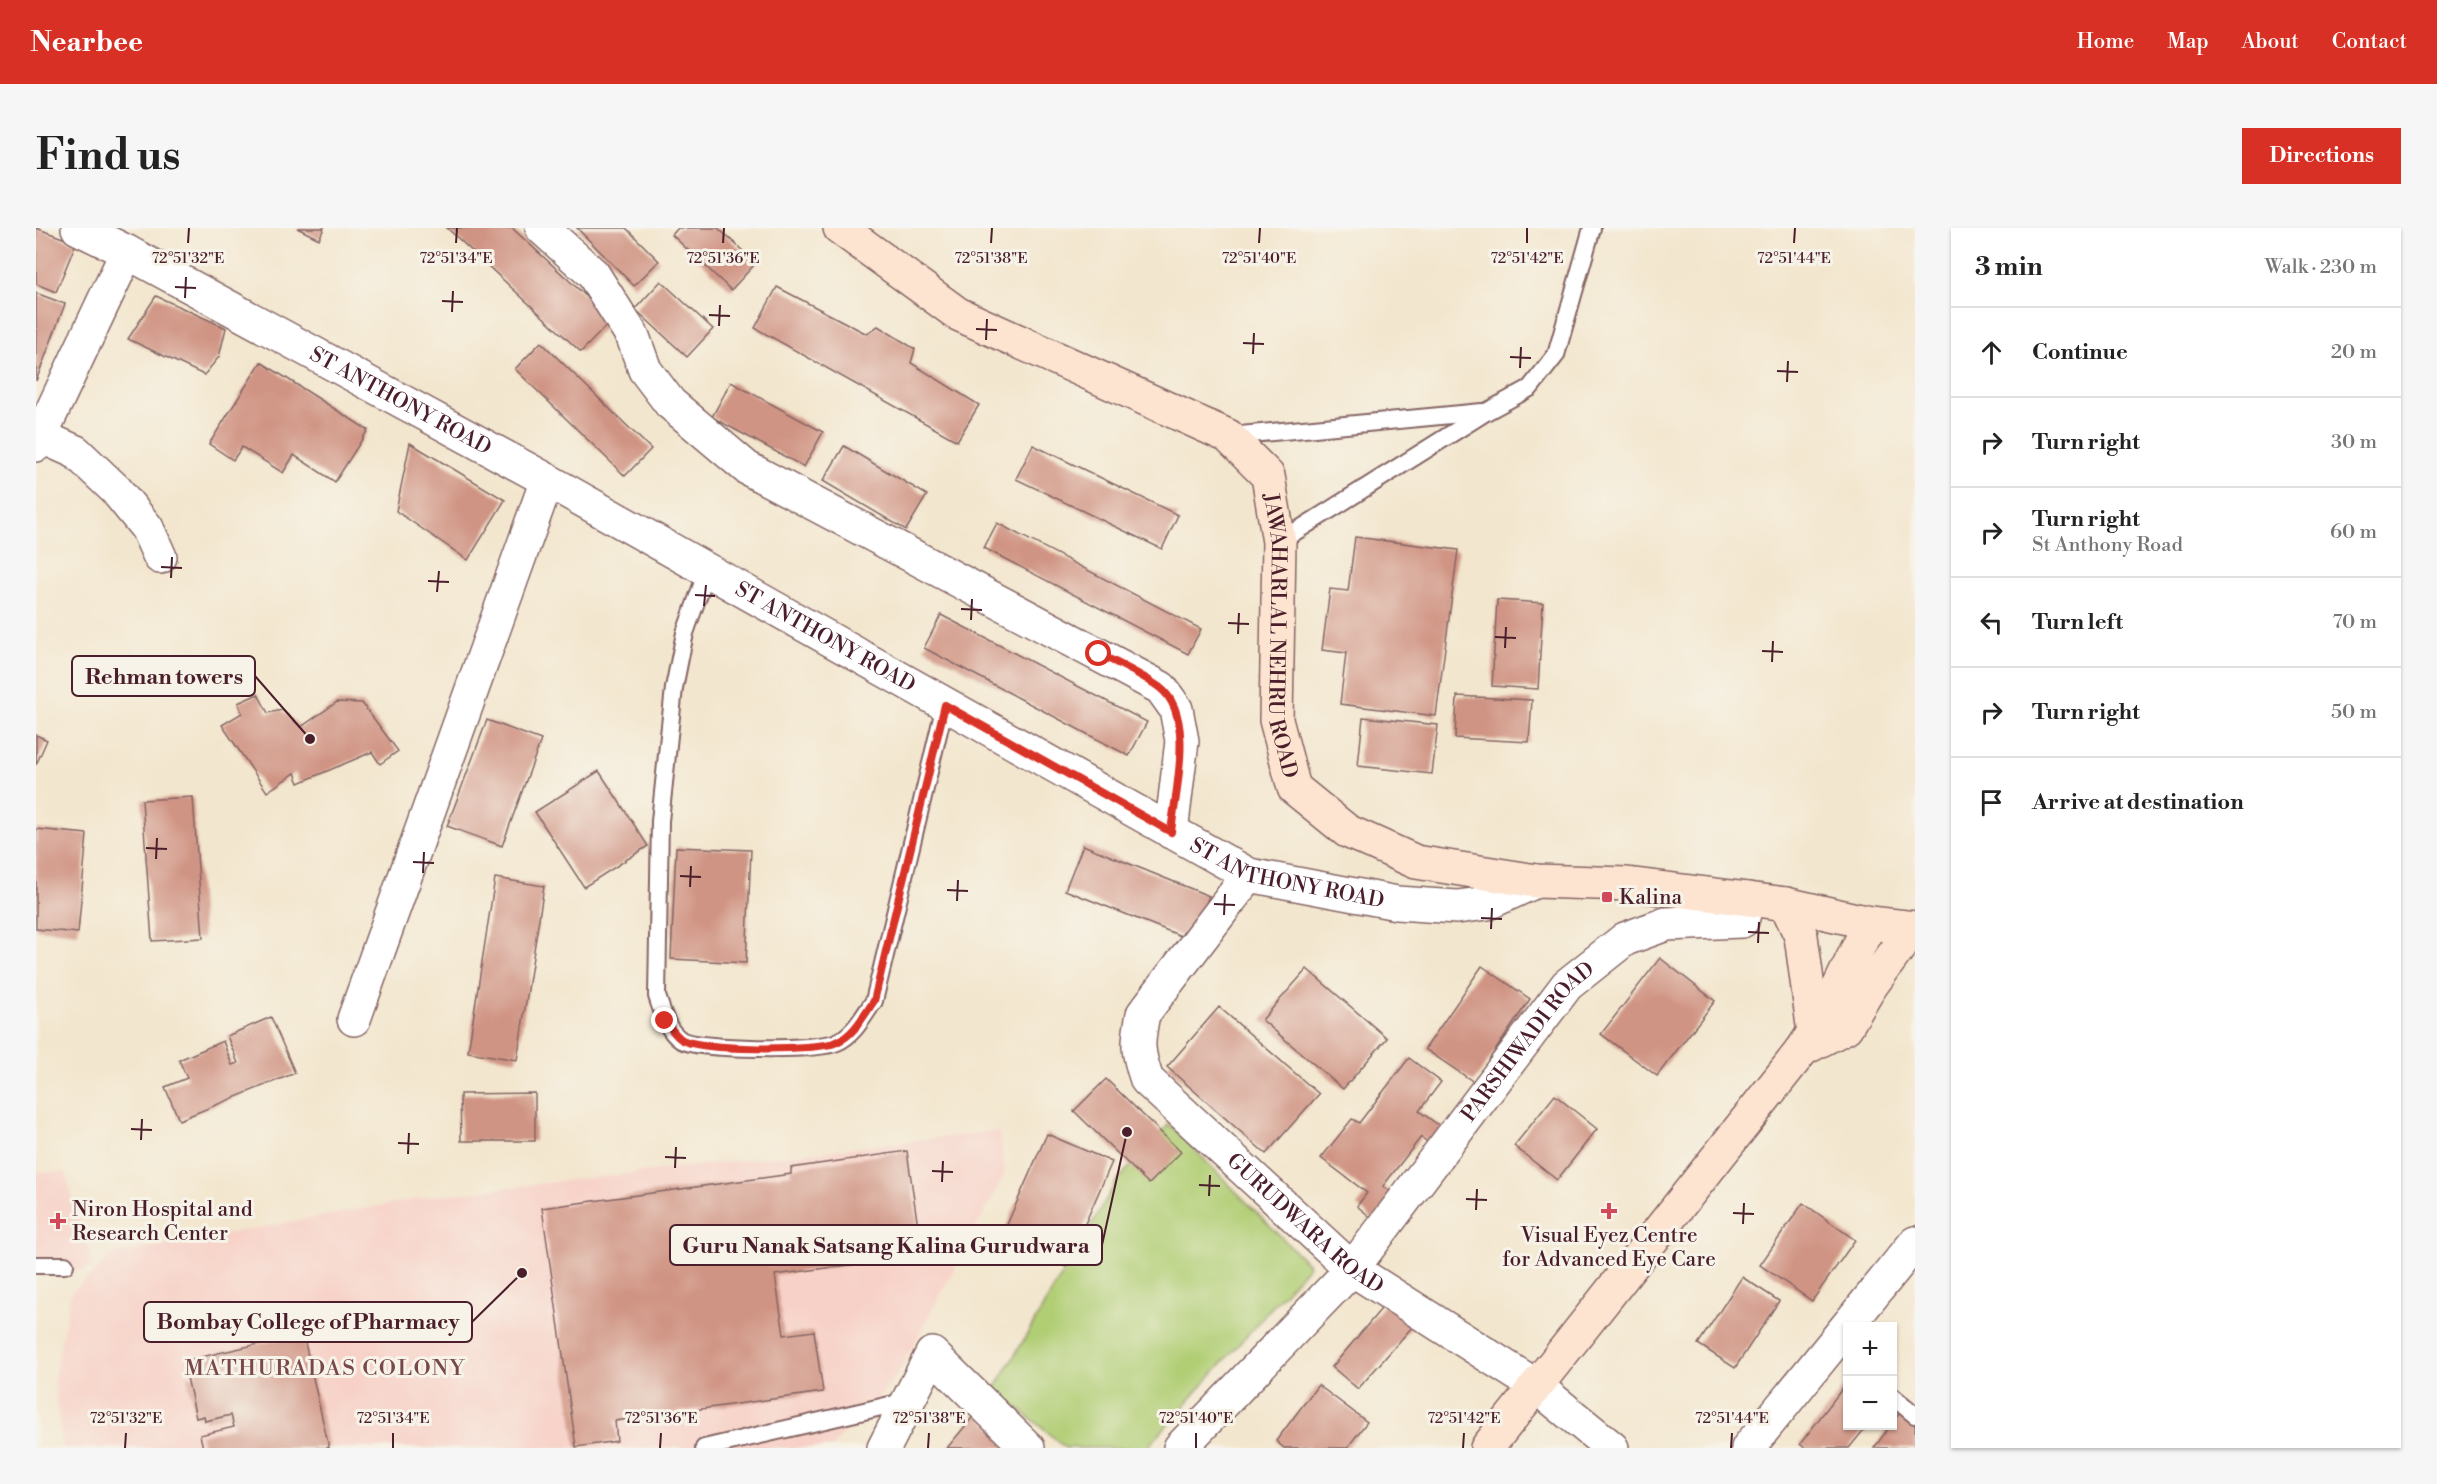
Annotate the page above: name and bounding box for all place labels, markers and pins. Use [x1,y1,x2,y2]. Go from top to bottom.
callout: Rehman towers [72,656,255,696]
place label: Kalina [1619,885,1682,911]
marker: Kalina [1600,890,1614,904]
place label: Niron Hospital and Research Center [72,1197,253,1247]
marker: Visual Eyez Centre for Advanced Eye Care [1600,1202,1618,1220]
marker: Niron Hospital and Research Center [49,1212,67,1230]
place label: Visual Eyez Centre for Advanced Eye Care [1502,1223,1716,1273]
callout: Guru Nanak Satsang Kalina Gurudwara [670,1225,1102,1265]
callout: Bombay College of Pharmacy [144,1302,472,1342]

